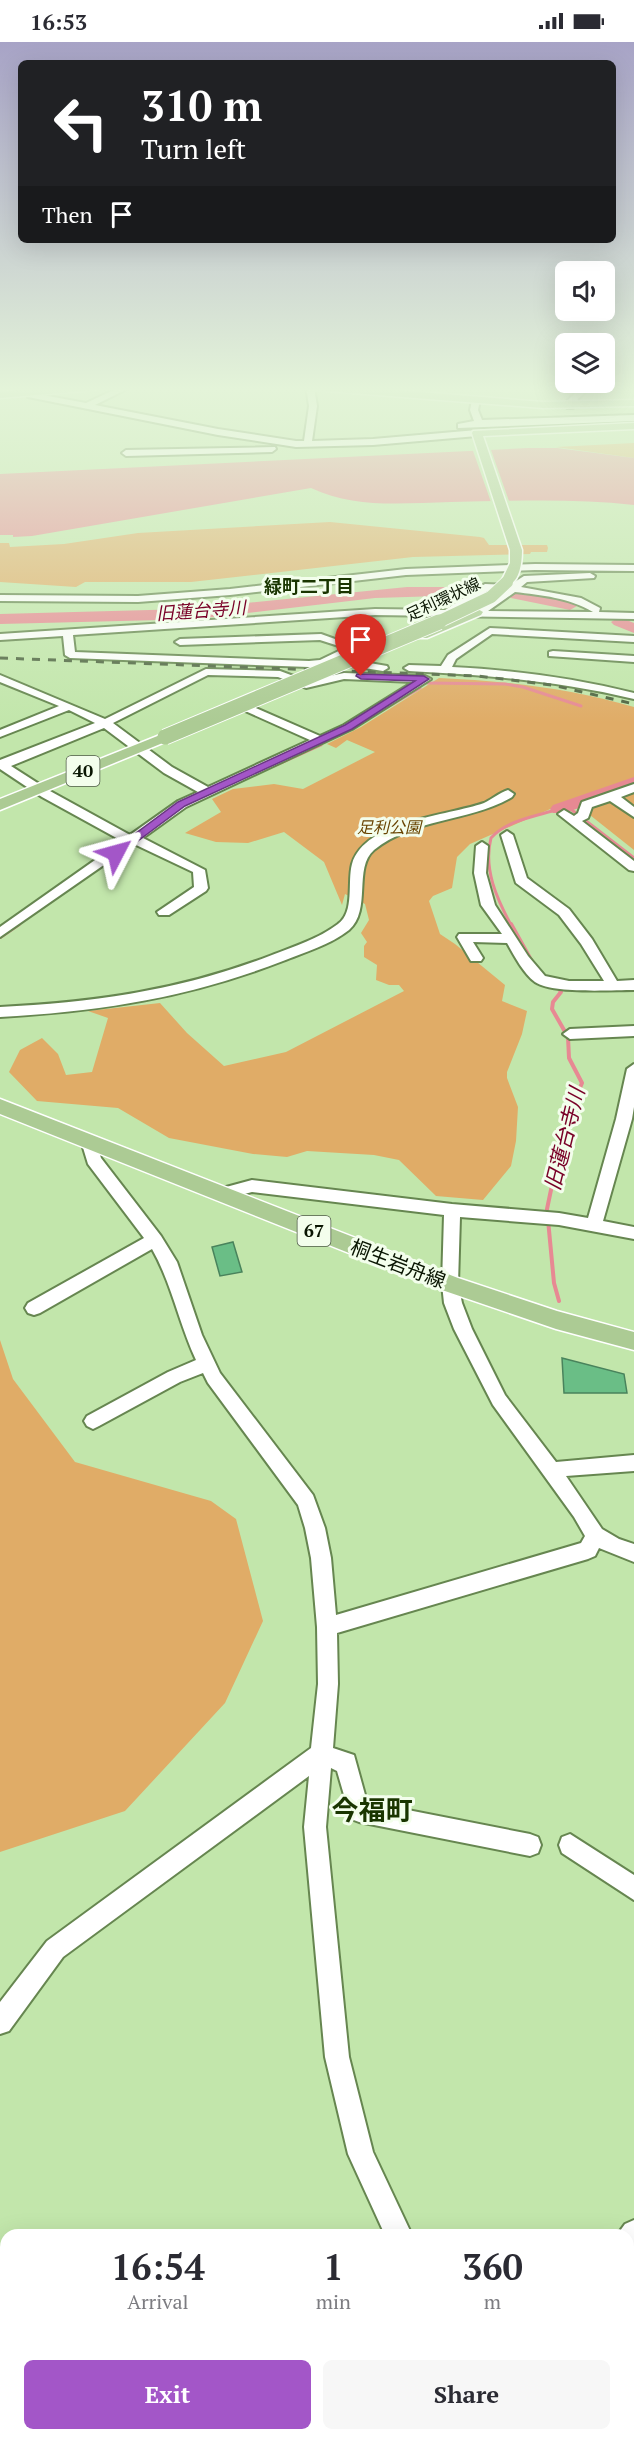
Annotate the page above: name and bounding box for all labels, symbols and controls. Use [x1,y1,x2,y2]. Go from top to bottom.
text: 16:53 [30,7,87,36]
text: 310 m [141,77,262,133]
icon: left [42,84,120,162]
text: Turn left [141,131,246,167]
icon: arrive [105,198,138,231]
text: Then [42,200,93,229]
map controls [555,261,615,393]
button: sound [555,261,615,321]
button: layers [555,333,615,393]
street label: 足利環状線 [402,572,484,626]
district label: 緑町二丁目 [264,574,354,598]
water label: 旧蓮台寺川 [155,595,249,625]
pin [335,614,386,676]
icon: arrive [344,623,377,656]
road number: 40 [66,756,100,786]
park label: 足利公園 [357,816,423,838]
position arrow [84,821,148,885]
water label: 旧蓮台寺川 [538,1082,591,1193]
road number: 67 [298,1216,330,1246]
street label: 桐生岩舟線 [347,1233,450,1294]
district label: 今福町 [332,1792,413,1828]
text: 16:54 [111,2243,205,2290]
text: 1 [323,2243,344,2290]
text: 360 [462,2243,523,2290]
text: Arrival [127,2288,189,2315]
text: min [316,2288,351,2315]
text: m [484,2288,501,2315]
button: Exit [24,2360,311,2429]
button: Share [323,2360,610,2429]

